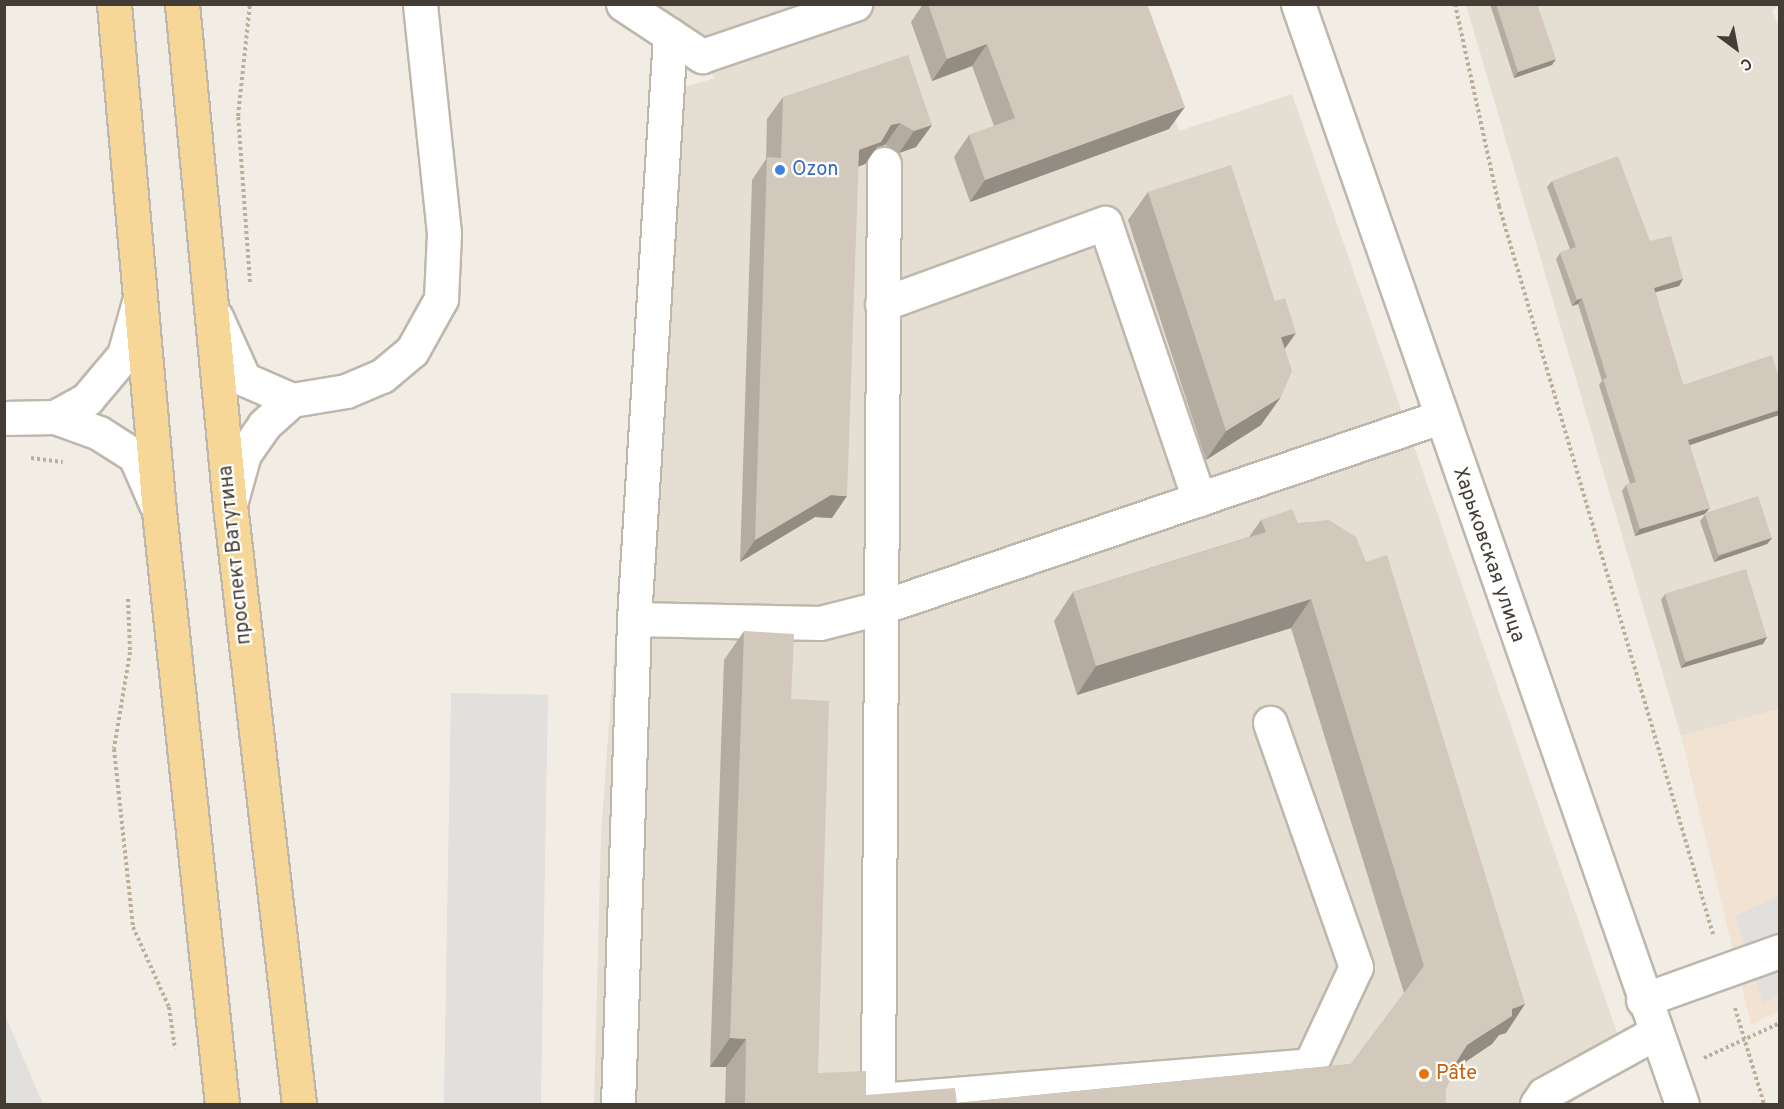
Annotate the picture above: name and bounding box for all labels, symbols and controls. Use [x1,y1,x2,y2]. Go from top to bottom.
north arrow [1706,18,1766,78]
text: С [1736,52,1755,74]
place label: Ozon [792,158,838,182]
marker: Ozon [773,163,787,177]
street label: проспект Ватутина [215,464,257,646]
street label: Харьковская улица [1447,464,1529,646]
place label: Pâte [1436,1062,1477,1086]
marker: Pâte [1417,1067,1431,1081]

